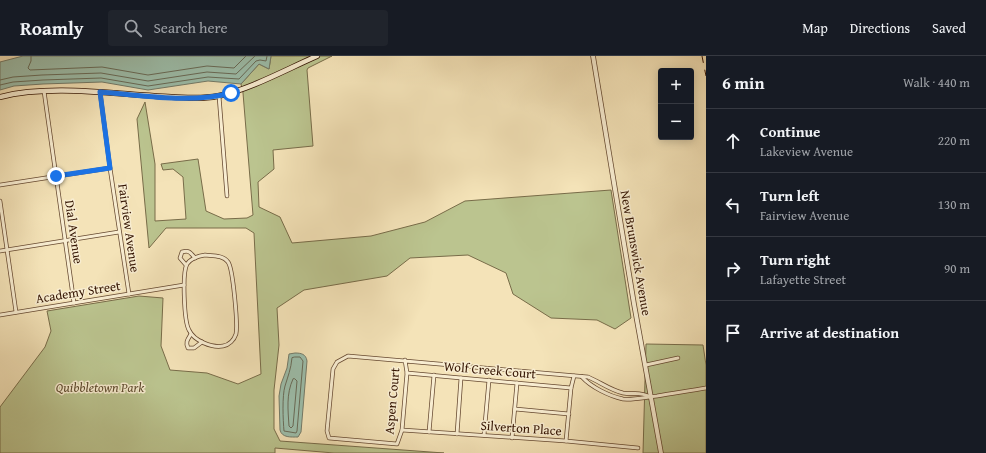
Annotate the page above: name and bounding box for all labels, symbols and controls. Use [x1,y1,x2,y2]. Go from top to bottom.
search box [108,10,388,46]
text: Roamly [20,14,84,42]
icon: search [122,17,144,39]
text: Search here [154,17,228,38]
text: Map [802,18,828,38]
text: Directions [850,18,910,38]
text: Saved [932,18,966,38]
map controls [658,68,694,140]
button: + [658,68,694,104]
text: 6 min [722,70,764,95]
text: Walk · 440 m [903,73,970,92]
route start [222,84,240,102]
button: − [658,104,694,140]
text: Continue [760,121,821,142]
icon: ahead [722,130,744,152]
text: 220 m [938,131,970,150]
text: Lakeview Avenue [760,142,853,161]
route end [47,167,65,185]
street label: Fairview Avenue [113,182,145,274]
text: Turn left [760,185,819,206]
street label: New Brunswick Avenue [616,189,656,317]
icon: left [722,194,744,216]
text: 130 m [938,195,970,214]
street label: Dial Avenue [60,199,88,265]
text: Fairview Avenue [760,206,849,225]
text: Turn right [760,249,831,270]
icon: right [722,258,744,280]
text: 90 m [944,259,970,278]
text: Lafayette Street [760,270,846,289]
street label: Academy Street [34,276,122,308]
icon: arrive [722,322,744,344]
text: Arrive at destination [760,322,899,343]
street label: Wolf Creek Court [443,357,537,384]
street label: Aspen Court [380,366,404,435]
park label: Quibbletown Park [56,378,144,397]
street label: Silverton Place [480,416,562,440]

